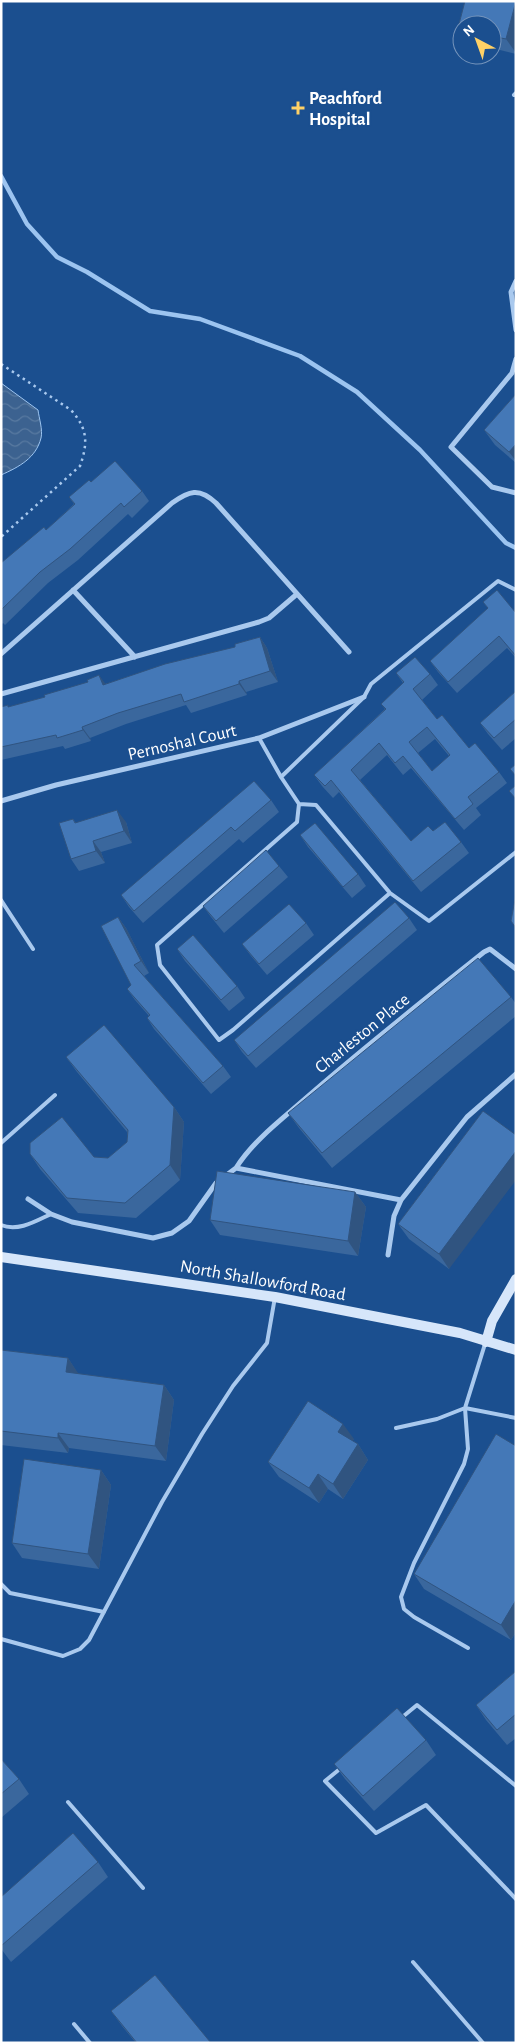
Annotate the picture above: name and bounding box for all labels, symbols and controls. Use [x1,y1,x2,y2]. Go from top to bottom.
north arrow [452,15,502,65]
text: N [461,22,477,39]
place label: Peachford Hospital [309,90,383,129]
marker: Peachford Hospital [291,101,305,115]
street label: Pernoshal Court [126,722,239,764]
street label: Charleston Place [312,990,413,1077]
street label: North Shallowford Road [179,1258,347,1304]

